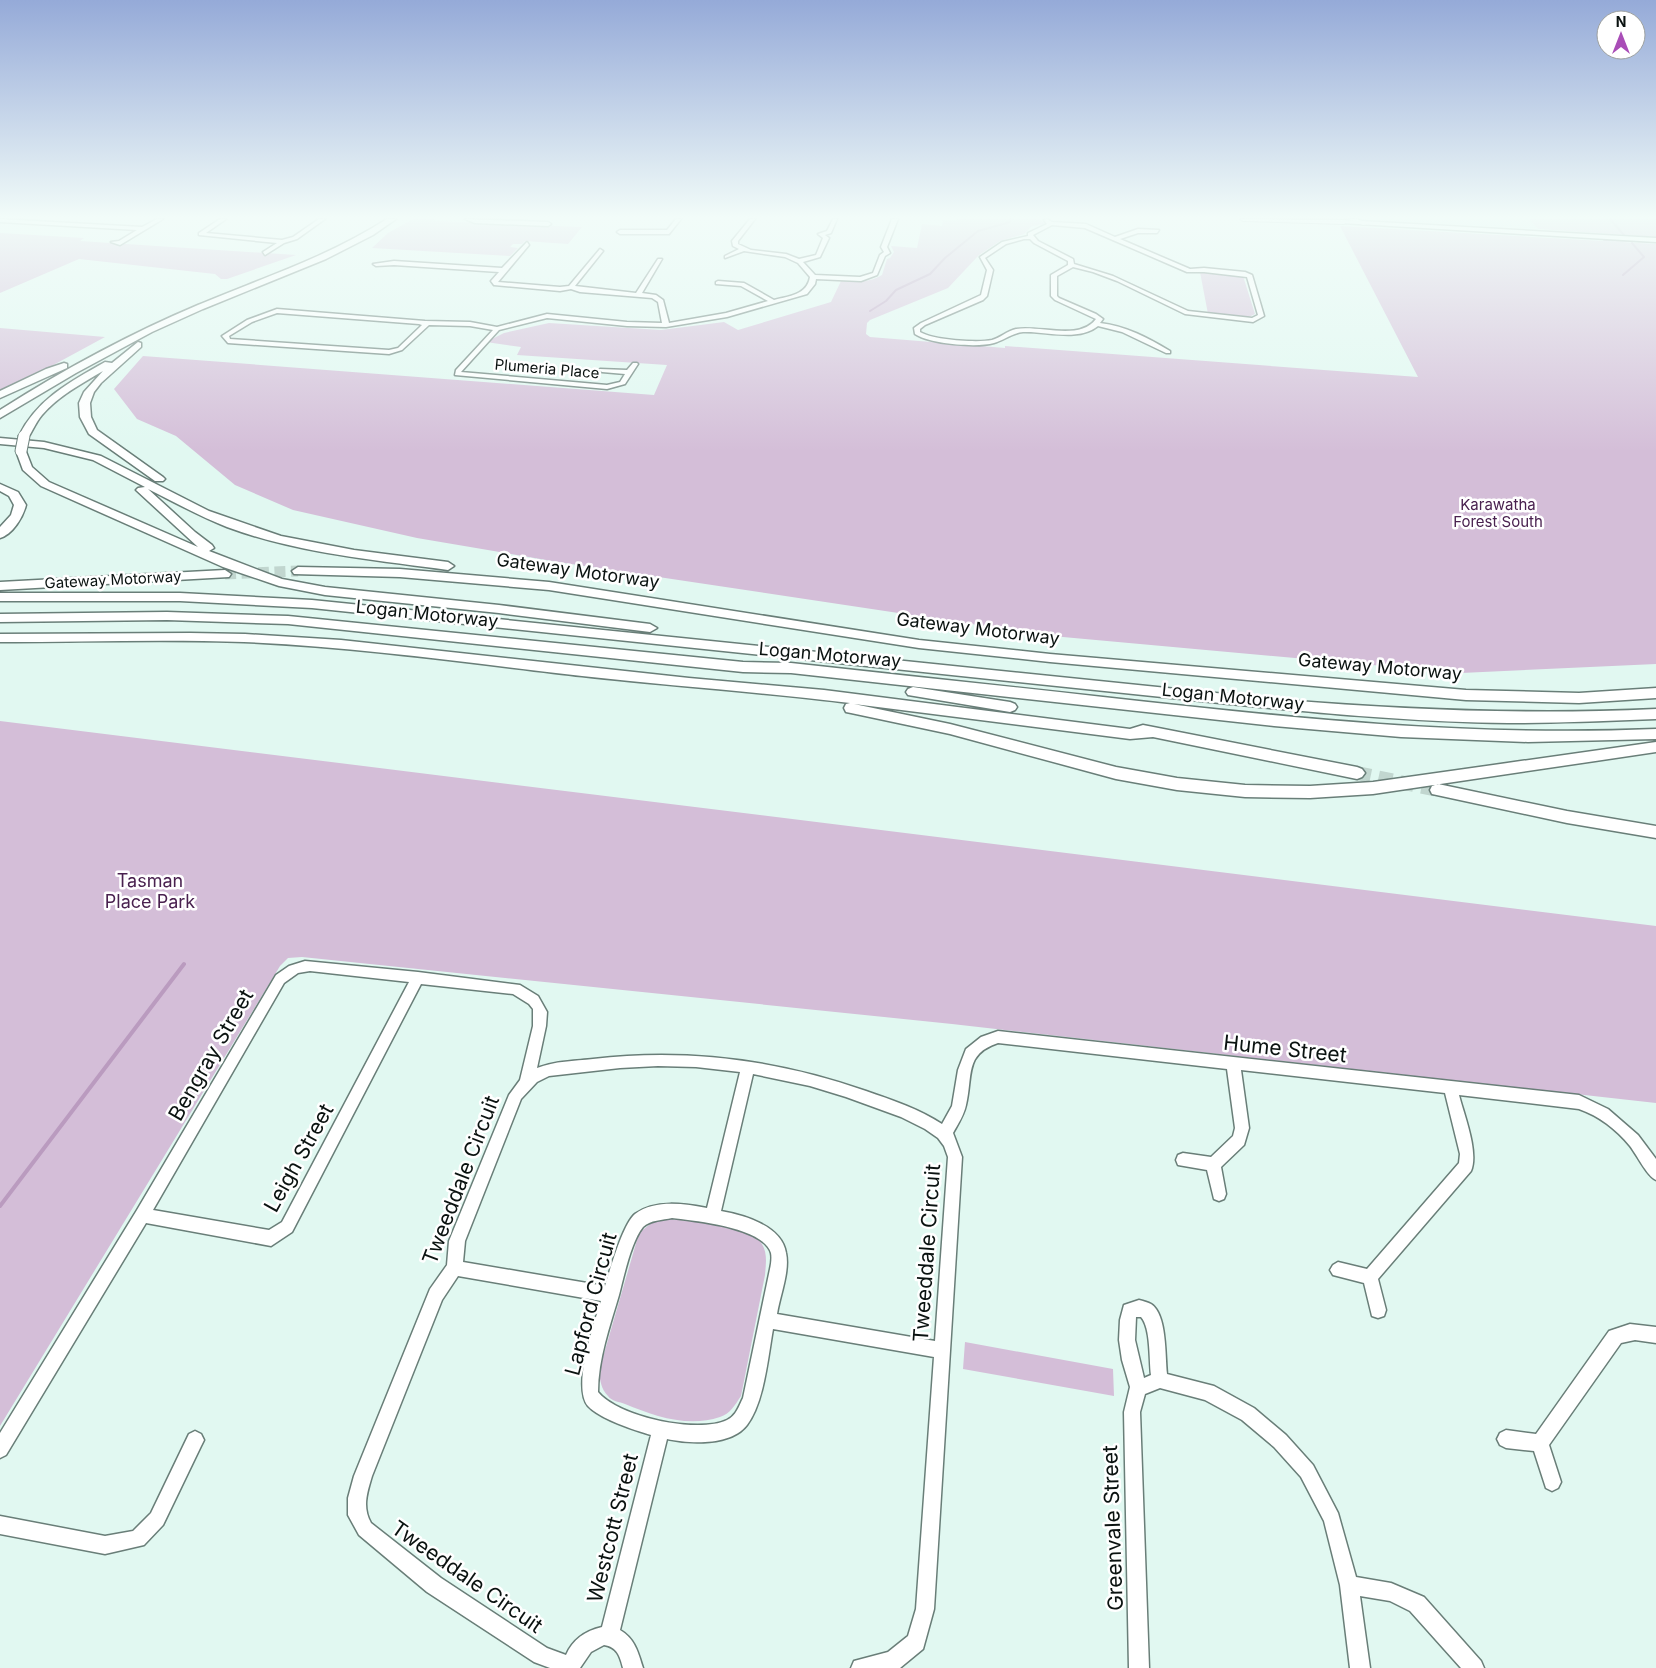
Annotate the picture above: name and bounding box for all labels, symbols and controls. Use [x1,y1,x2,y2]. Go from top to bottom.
north arrow [1596,10,1646,60]
text: N [1616,13,1626,30]
street label: Plumeria Place [494,354,600,383]
park label: Karawatha Forest South [1453,495,1543,531]
street label: Gateway Motorway [495,549,661,592]
street label: Gateway Motorway [44,566,182,593]
street label: Logan Motorway [355,596,499,631]
street label: Gateway Motorway [895,608,1061,649]
street label: Logan Motorway [758,638,902,671]
street label: Gateway Motorway [1297,649,1463,684]
street label: Logan Motorway [1161,679,1305,714]
park label: Tasman Place Park [105,870,195,912]
street label: Bengray Street [163,984,258,1125]
street label: Hume Street [1222,1030,1348,1067]
street label: Tweeddale Circuit [417,1092,504,1268]
street label: Leigh Street [259,1099,339,1216]
street label: Tweeddale Circuit [908,1163,945,1343]
street label: Lapford Circuit [559,1230,622,1378]
street label: Greenvale Street [1097,1445,1128,1611]
street label: Westcott Street [582,1451,643,1605]
street label: Tweeddale Circuit [387,1515,548,1638]

